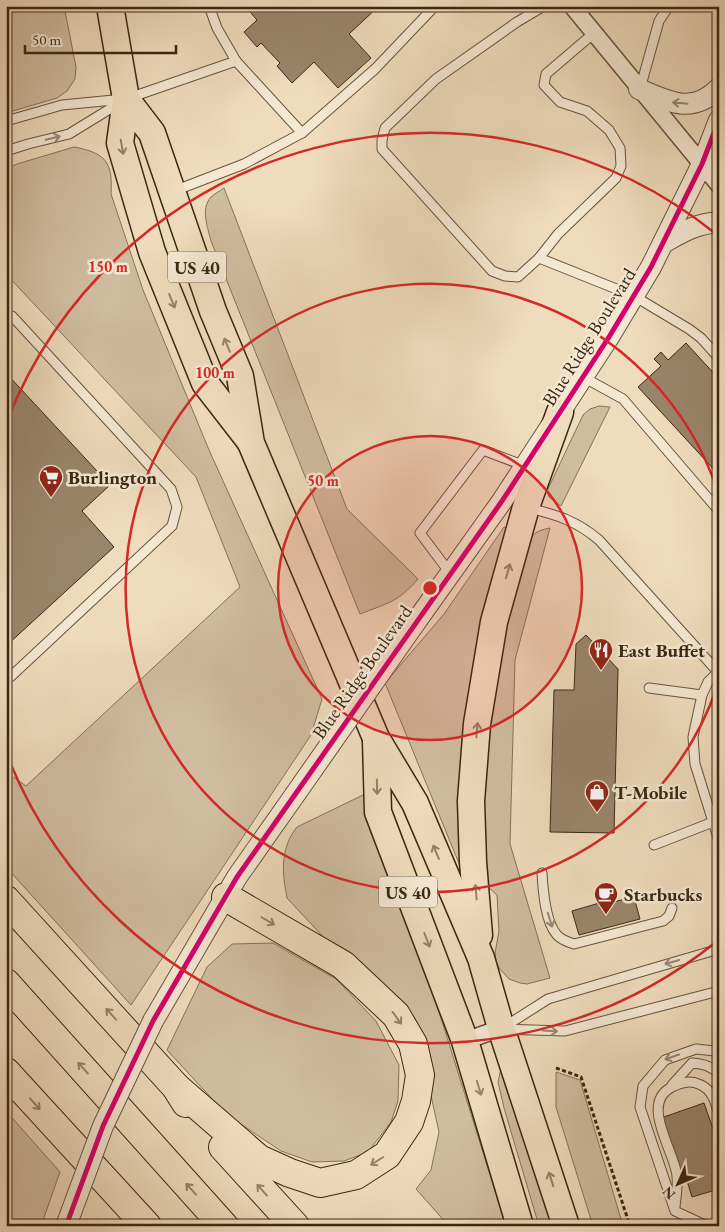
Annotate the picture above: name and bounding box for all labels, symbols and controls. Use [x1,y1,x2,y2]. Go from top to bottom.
scale bar [25,22,176,54]
text: 50 m [32,30,61,49]
one-way arrow [673,98,689,108]
one-way arrow [45,133,61,142]
one-way arrow [118,139,128,155]
road number: US 40 [168,252,226,282]
text: 150 m [88,257,128,276]
street label: Blue Ridge Boulevard [536,263,642,411]
one-way arrow [168,293,177,309]
one-way arrow [222,338,232,353]
text: 100 m [195,363,235,382]
supermarket icon: Burlington [38,464,64,498]
place label: Burlington [68,465,157,490]
text: 50 m [307,471,339,490]
one-way arrow [504,563,514,579]
centre of rings [421,579,439,597]
street label: Blue Ridge Boulevard [306,600,418,744]
restaurant icon: East Buffet [588,637,614,671]
place label: East Buffet [618,638,705,663]
one-way arrow [472,722,482,738]
one-way arrow [372,778,382,795]
shop icon: T-Mobile [584,779,610,813]
place label: T-Mobile [614,780,687,805]
one-way arrow [430,845,440,860]
road number: US 40 [379,876,437,908]
cafe icon: Starbucks [593,881,619,915]
place label: Starbucks [624,882,702,907]
one-way arrow [471,884,481,900]
one-way arrow [546,912,555,928]
one-way arrow [261,917,275,927]
one-way arrow [423,932,432,947]
one-way arrow [664,958,680,968]
one-way arrow [105,1007,116,1020]
one-way arrow [392,1011,402,1025]
one-way arrow [542,1026,558,1035]
one-way arrow [665,1053,681,1062]
one-way arrow [77,1062,89,1075]
one-way arrow [475,1079,485,1095]
one-way arrow [29,1097,40,1110]
one-way arrow [371,1157,385,1167]
north arrow [652,1160,702,1210]
one-way arrow [546,1172,555,1188]
text: N [658,1182,679,1204]
one-way arrow [185,1183,197,1196]
one-way arrow [256,1183,268,1196]

